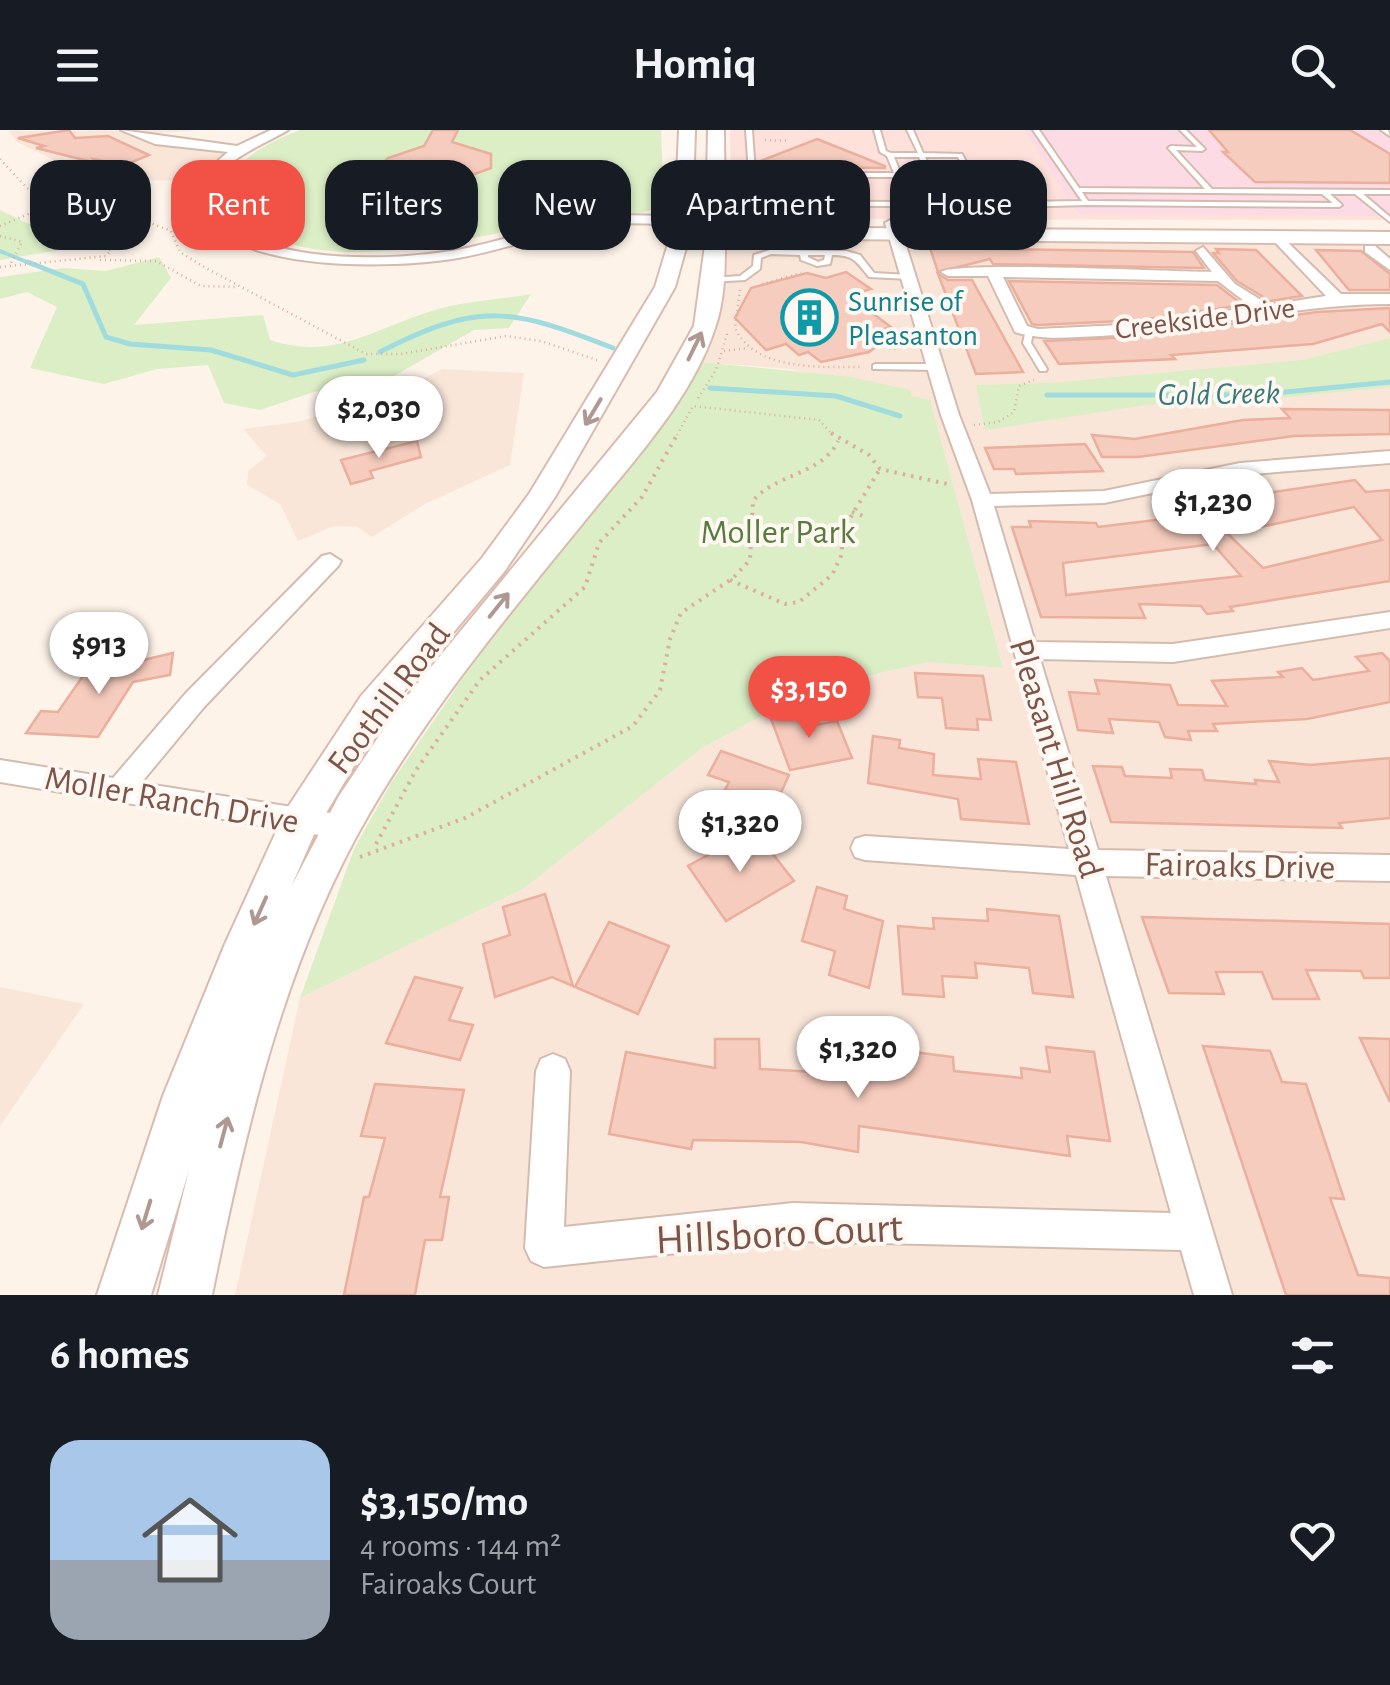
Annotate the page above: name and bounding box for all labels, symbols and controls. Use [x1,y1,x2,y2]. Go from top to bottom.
icon: menu [50,38,105,93]
icon: search [1285,38,1340,93]
text: Homiq [633,42,757,87]
chip: Buy [30,160,151,250]
chip: Rent [171,160,305,250]
chip: Filters [325,160,478,250]
chip: New [498,160,631,250]
chip: Apartment [651,160,870,250]
chip: House [890,160,1047,250]
place label: Sunrise of Pleasanton [848,287,978,351]
building icon: Sunrise of Pleasanton [779,288,839,348]
street label: Creekside Drive [1113,293,1297,345]
one-way arrow [686,332,705,362]
pin: $2,030 [298,376,460,461]
water label: Gold Creek [1158,377,1280,411]
text: $2,030 [337,392,421,424]
one-way arrow [583,398,603,426]
pin: $1,230 [1132,469,1294,554]
text: $1,230 [1174,485,1252,517]
park label: Moller Park [700,515,856,550]
one-way arrow [488,592,510,618]
pin: $913 [40,612,158,697]
street label: Foothill Road [321,617,457,781]
text: $913 [71,628,127,660]
street label: Pleasant Hill Road [1003,635,1109,882]
pin: $3,150 [728,656,890,741]
text: $3,150 [770,672,848,704]
street label: Moller Ranch Drive [42,761,302,840]
pin: $1,320 [659,790,821,875]
text: $1,320 [701,806,779,838]
street label: Fairoaks Drive [1144,847,1336,886]
one-way arrow [250,895,269,925]
pin: $1,320 [777,1016,939,1101]
text: $1,320 [819,1032,897,1064]
one-way arrow [216,1117,235,1148]
one-way arrow [136,1199,154,1230]
street label: Hillsboro Court [654,1207,904,1261]
icon: filters [1285,1328,1340,1383]
text: 6 homes [50,1334,189,1376]
icon: home [130,1480,250,1600]
text: $3,150/mo [360,1481,528,1523]
icon: heart [1285,1513,1340,1568]
text: 4 rooms · 144 m² [360,1530,561,1562]
text: Fairoaks Court [360,1568,536,1600]

